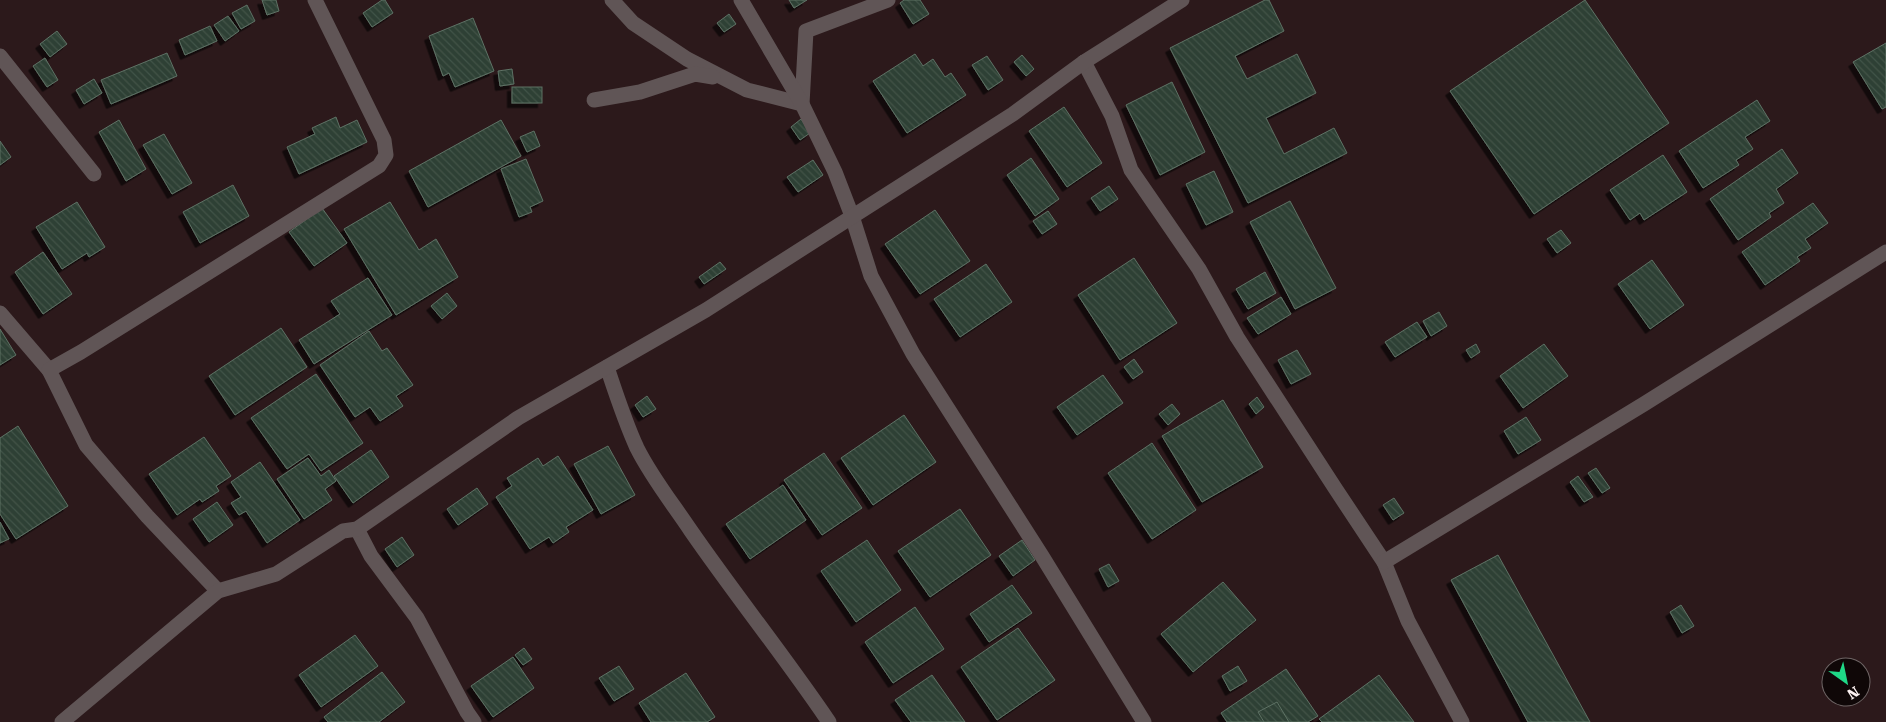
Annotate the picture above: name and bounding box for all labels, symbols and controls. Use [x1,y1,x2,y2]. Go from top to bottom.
north arrow [1821,657,1871,707]
text: N [1844,683,1862,703]

